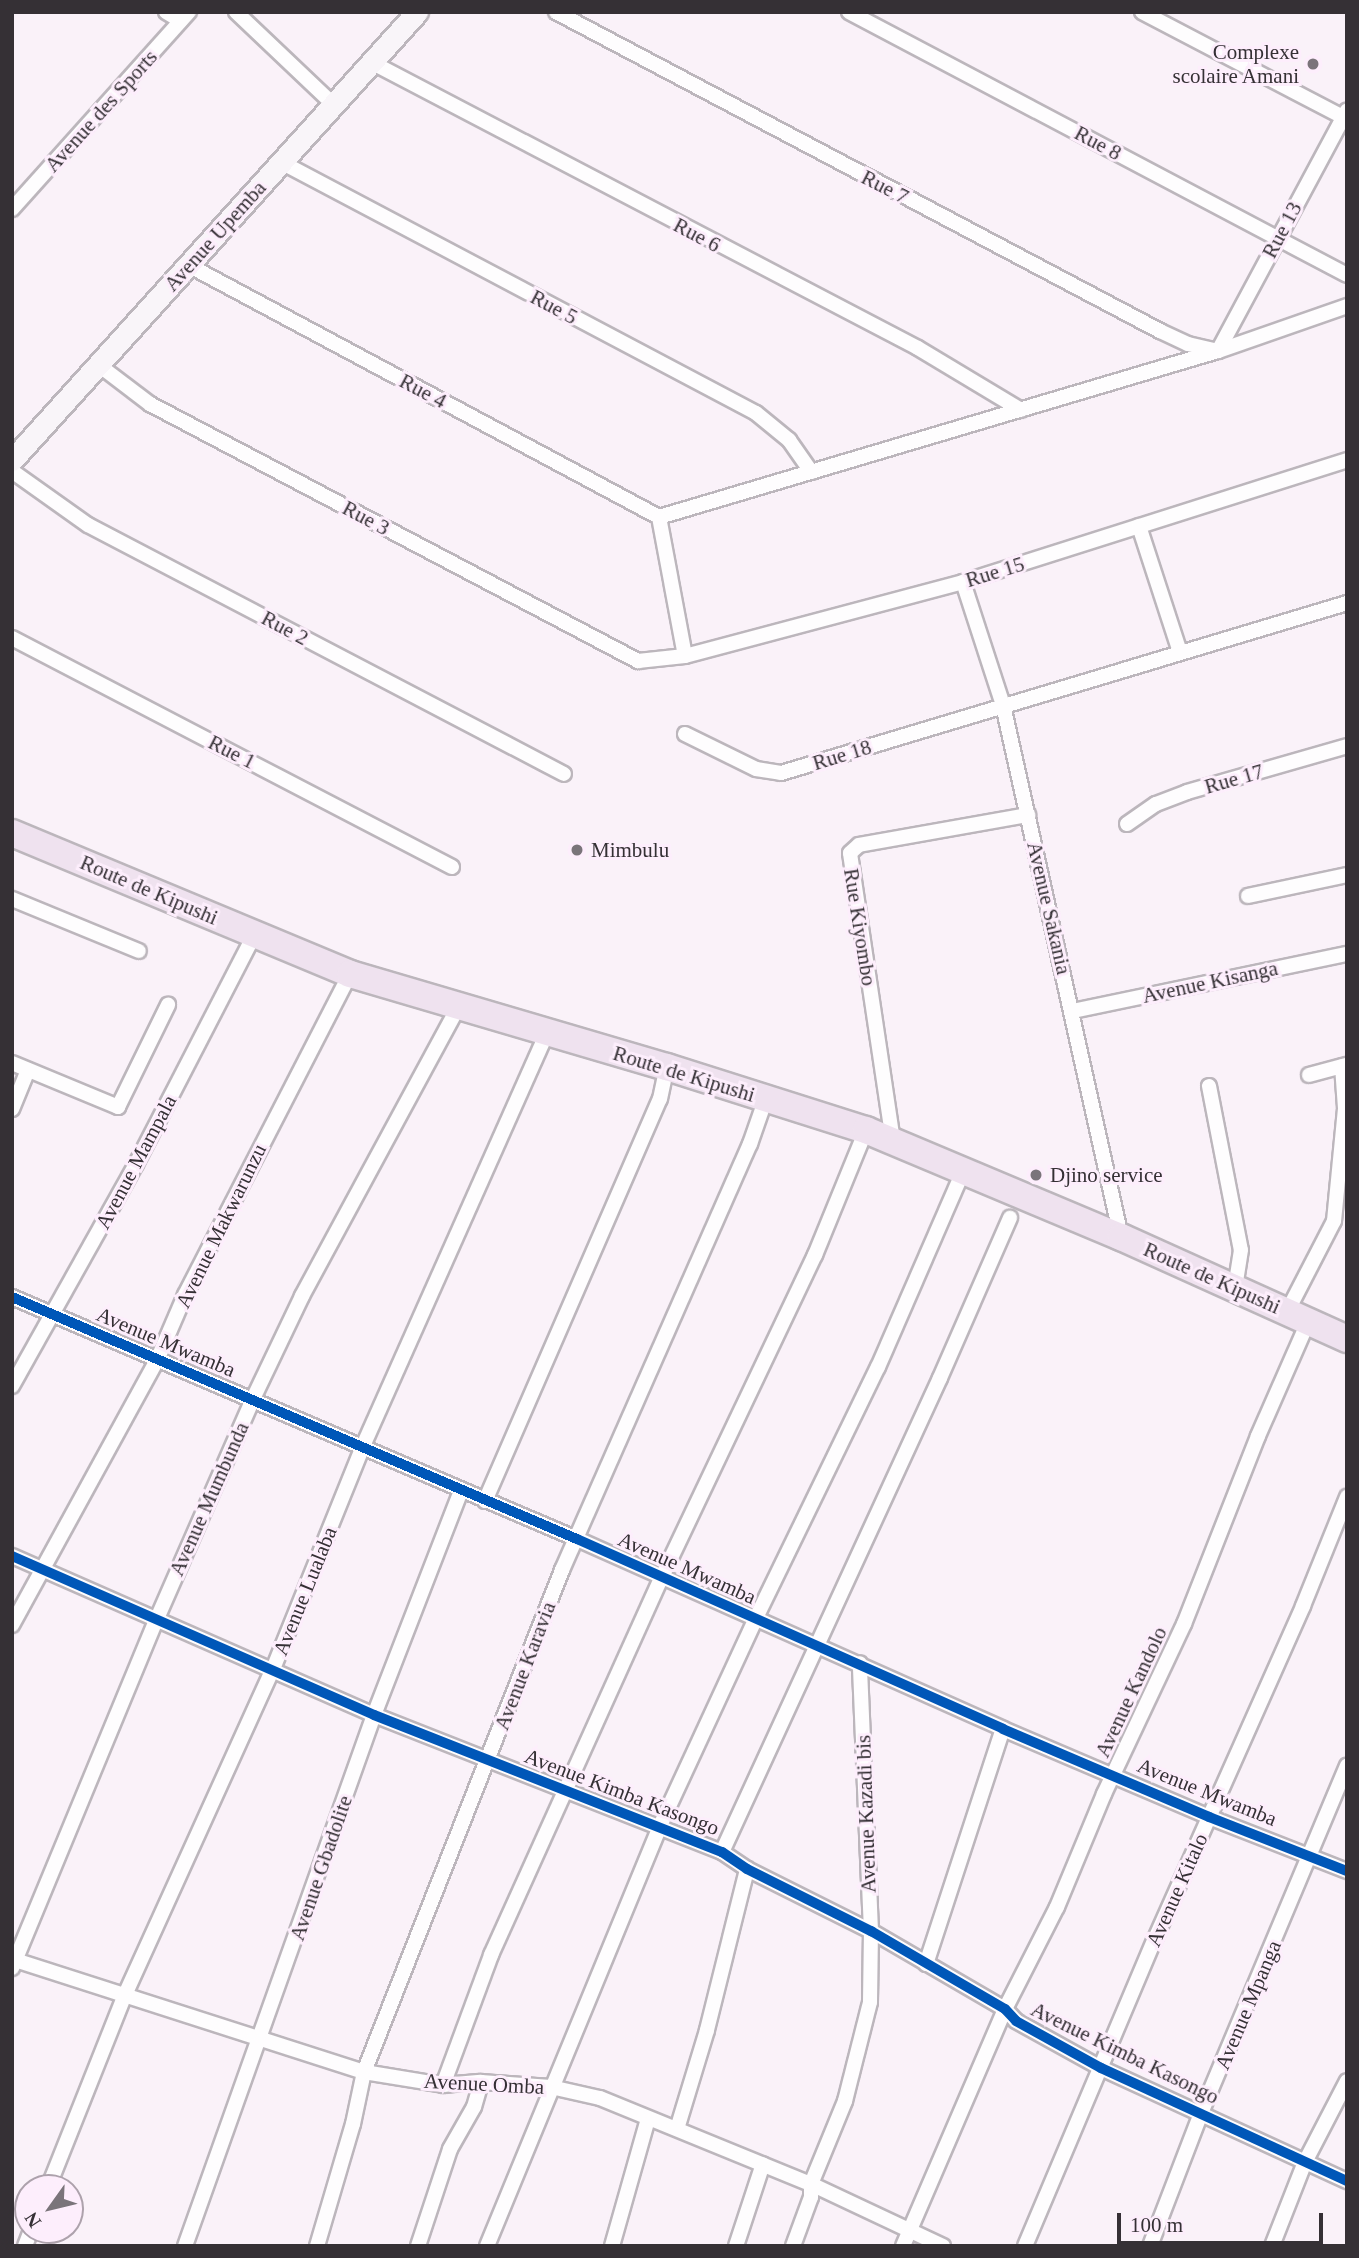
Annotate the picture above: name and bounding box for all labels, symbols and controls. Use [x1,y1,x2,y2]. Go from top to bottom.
place label: Complexe scolaire Amani [1171,39,1299,89]
street label: Avenue des Sports [39,45,163,177]
marker: Complexe scolaire Amani [1305,56,1321,72]
street label: Rue 8 [1070,120,1126,166]
street label: Rue 7 [857,165,913,209]
street label: Avenue Upemba [159,175,271,297]
street label: Rue 13 [1257,198,1307,262]
street label: Rue 6 [669,212,725,258]
street label: Rue 5 [526,284,582,330]
street label: Rue 4 [395,368,451,414]
street label: Rue 3 [338,495,394,541]
street label: Rue 15 [963,551,1027,593]
street label: Rue 2 [257,605,313,651]
street label: Rue 1 [204,730,260,774]
street label: Rue 18 [810,734,874,776]
street label: Rue 17 [1202,759,1266,799]
place label: Mimbulu [591,837,669,863]
street label: Avenue Sakania [1021,839,1077,977]
marker: Mimbulu [569,842,585,858]
street label: Route de Kipushi [76,850,222,930]
street label: Rue Kiyombo [838,867,882,987]
street label: Avenue Kisanga [1140,955,1280,1009]
street label: Route de Kipushi [610,1040,758,1108]
street label: Avenue Mampala [90,1091,182,1233]
street label: Avenue Makwarunzu [170,1140,272,1312]
place label: Djino service [1050,1162,1163,1188]
marker: Djino service [1028,1167,1044,1183]
street label: Route de Kipushi [1140,1237,1284,1319]
street label: Avenue Mwamba [93,1301,239,1383]
street label: Avenue Mumbunda [164,1418,254,1580]
street label: Avenue Lualaba [268,1523,342,1659]
street label: Avenue Mwamba [614,1526,760,1610]
street label: Avenue Karavia [489,1598,561,1734]
street label: Avenue Kandolo [1090,1623,1172,1761]
street label: Avenue Kazadi bis [851,1734,881,1894]
street label: Avenue Kimba Kasongo [521,1743,723,1841]
street label: Avenue Mwamba [1134,1753,1280,1831]
street label: Avenue Gbadolite [284,1792,358,1944]
street label: Avenue Kitalo [1141,1829,1213,1951]
street label: Avenue Mpanga [1209,1937,1287,2073]
street label: Avenue Kimba Kasongo [1027,1997,1223,2109]
street label: Avenue Omba [423,2068,545,2100]
north arrow [14,2174,84,2244]
scale bar [1121,2198,1328,2242]
text: N [20,2208,45,2231]
text: 100 m [1130,2213,1183,2237]

